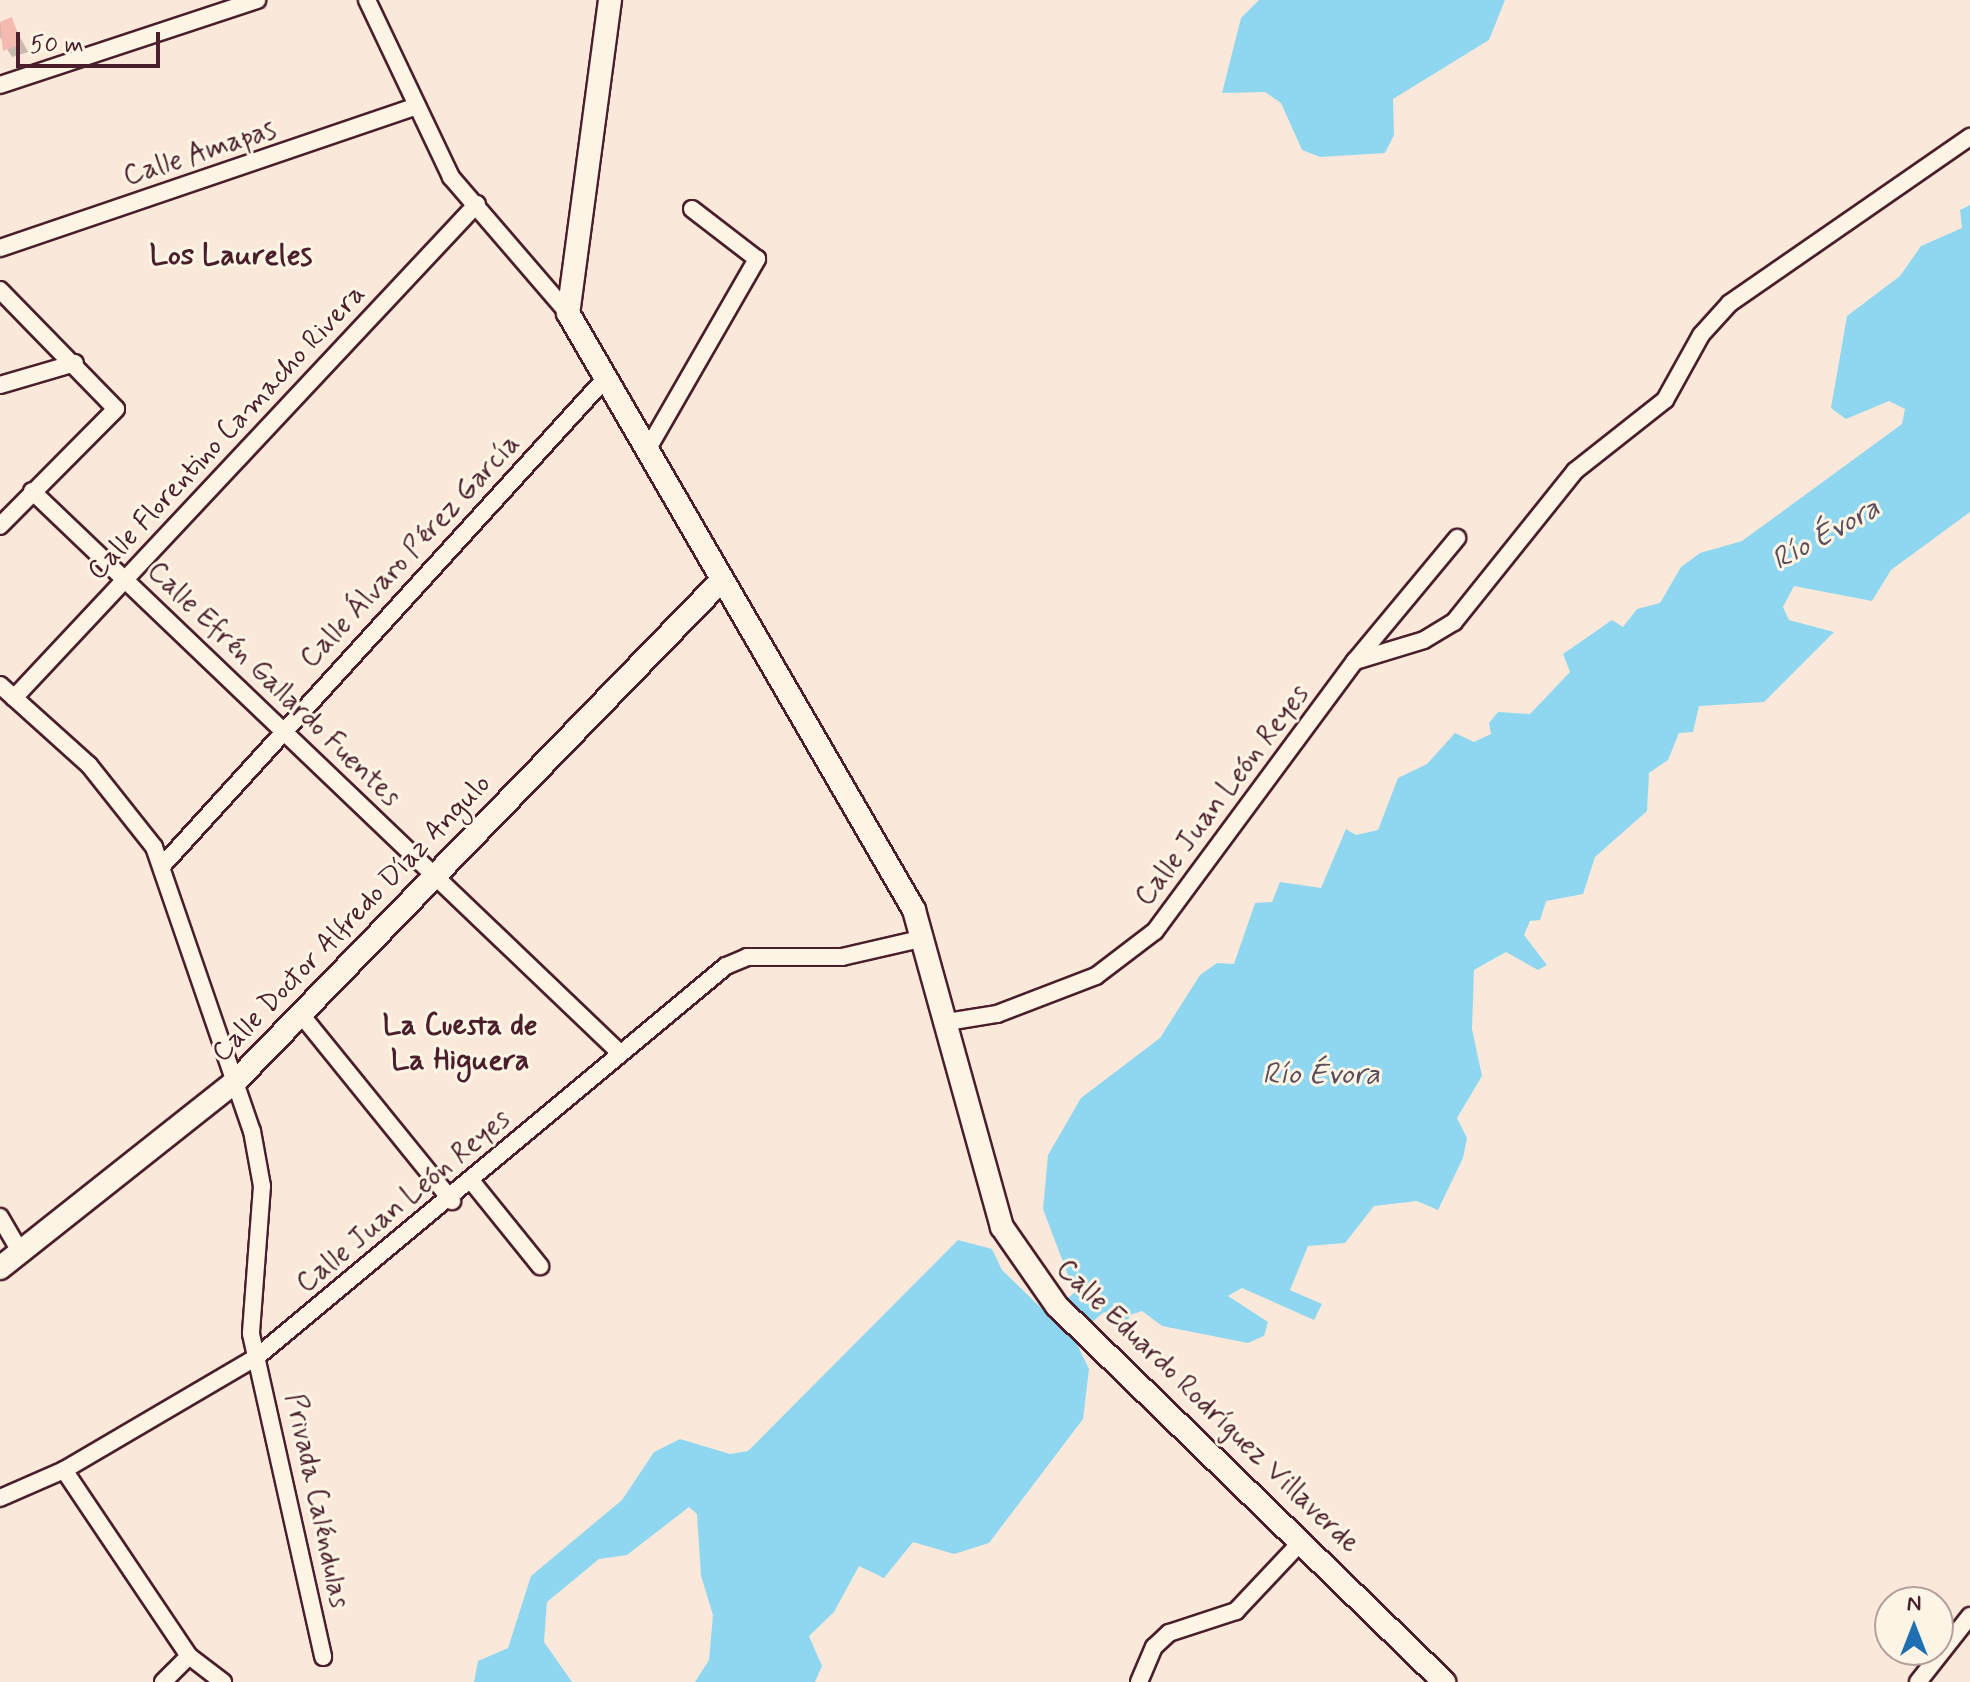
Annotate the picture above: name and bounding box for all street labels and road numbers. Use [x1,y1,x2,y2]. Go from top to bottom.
street label: Calle Amapas [118,113,282,195]
street label: Calle Florentino Camacho Rivera [81,278,373,588]
street label: Calle Álvaro Pérez García [295,429,527,675]
street label: Calle Efrén Gallardo Fuentes [140,556,406,814]
street label: Calle Juan León Reyes [1129,680,1317,912]
street label: Calle Doctor Alfredo Díaz Angulo [208,771,496,1067]
street label: Calle Juan León Reyes [291,1104,517,1300]
street label: Calle Eduardo Rodríguez Villaverde [1049,1253,1365,1561]
street label: Privada Caléndulas [276,1388,356,1614]

